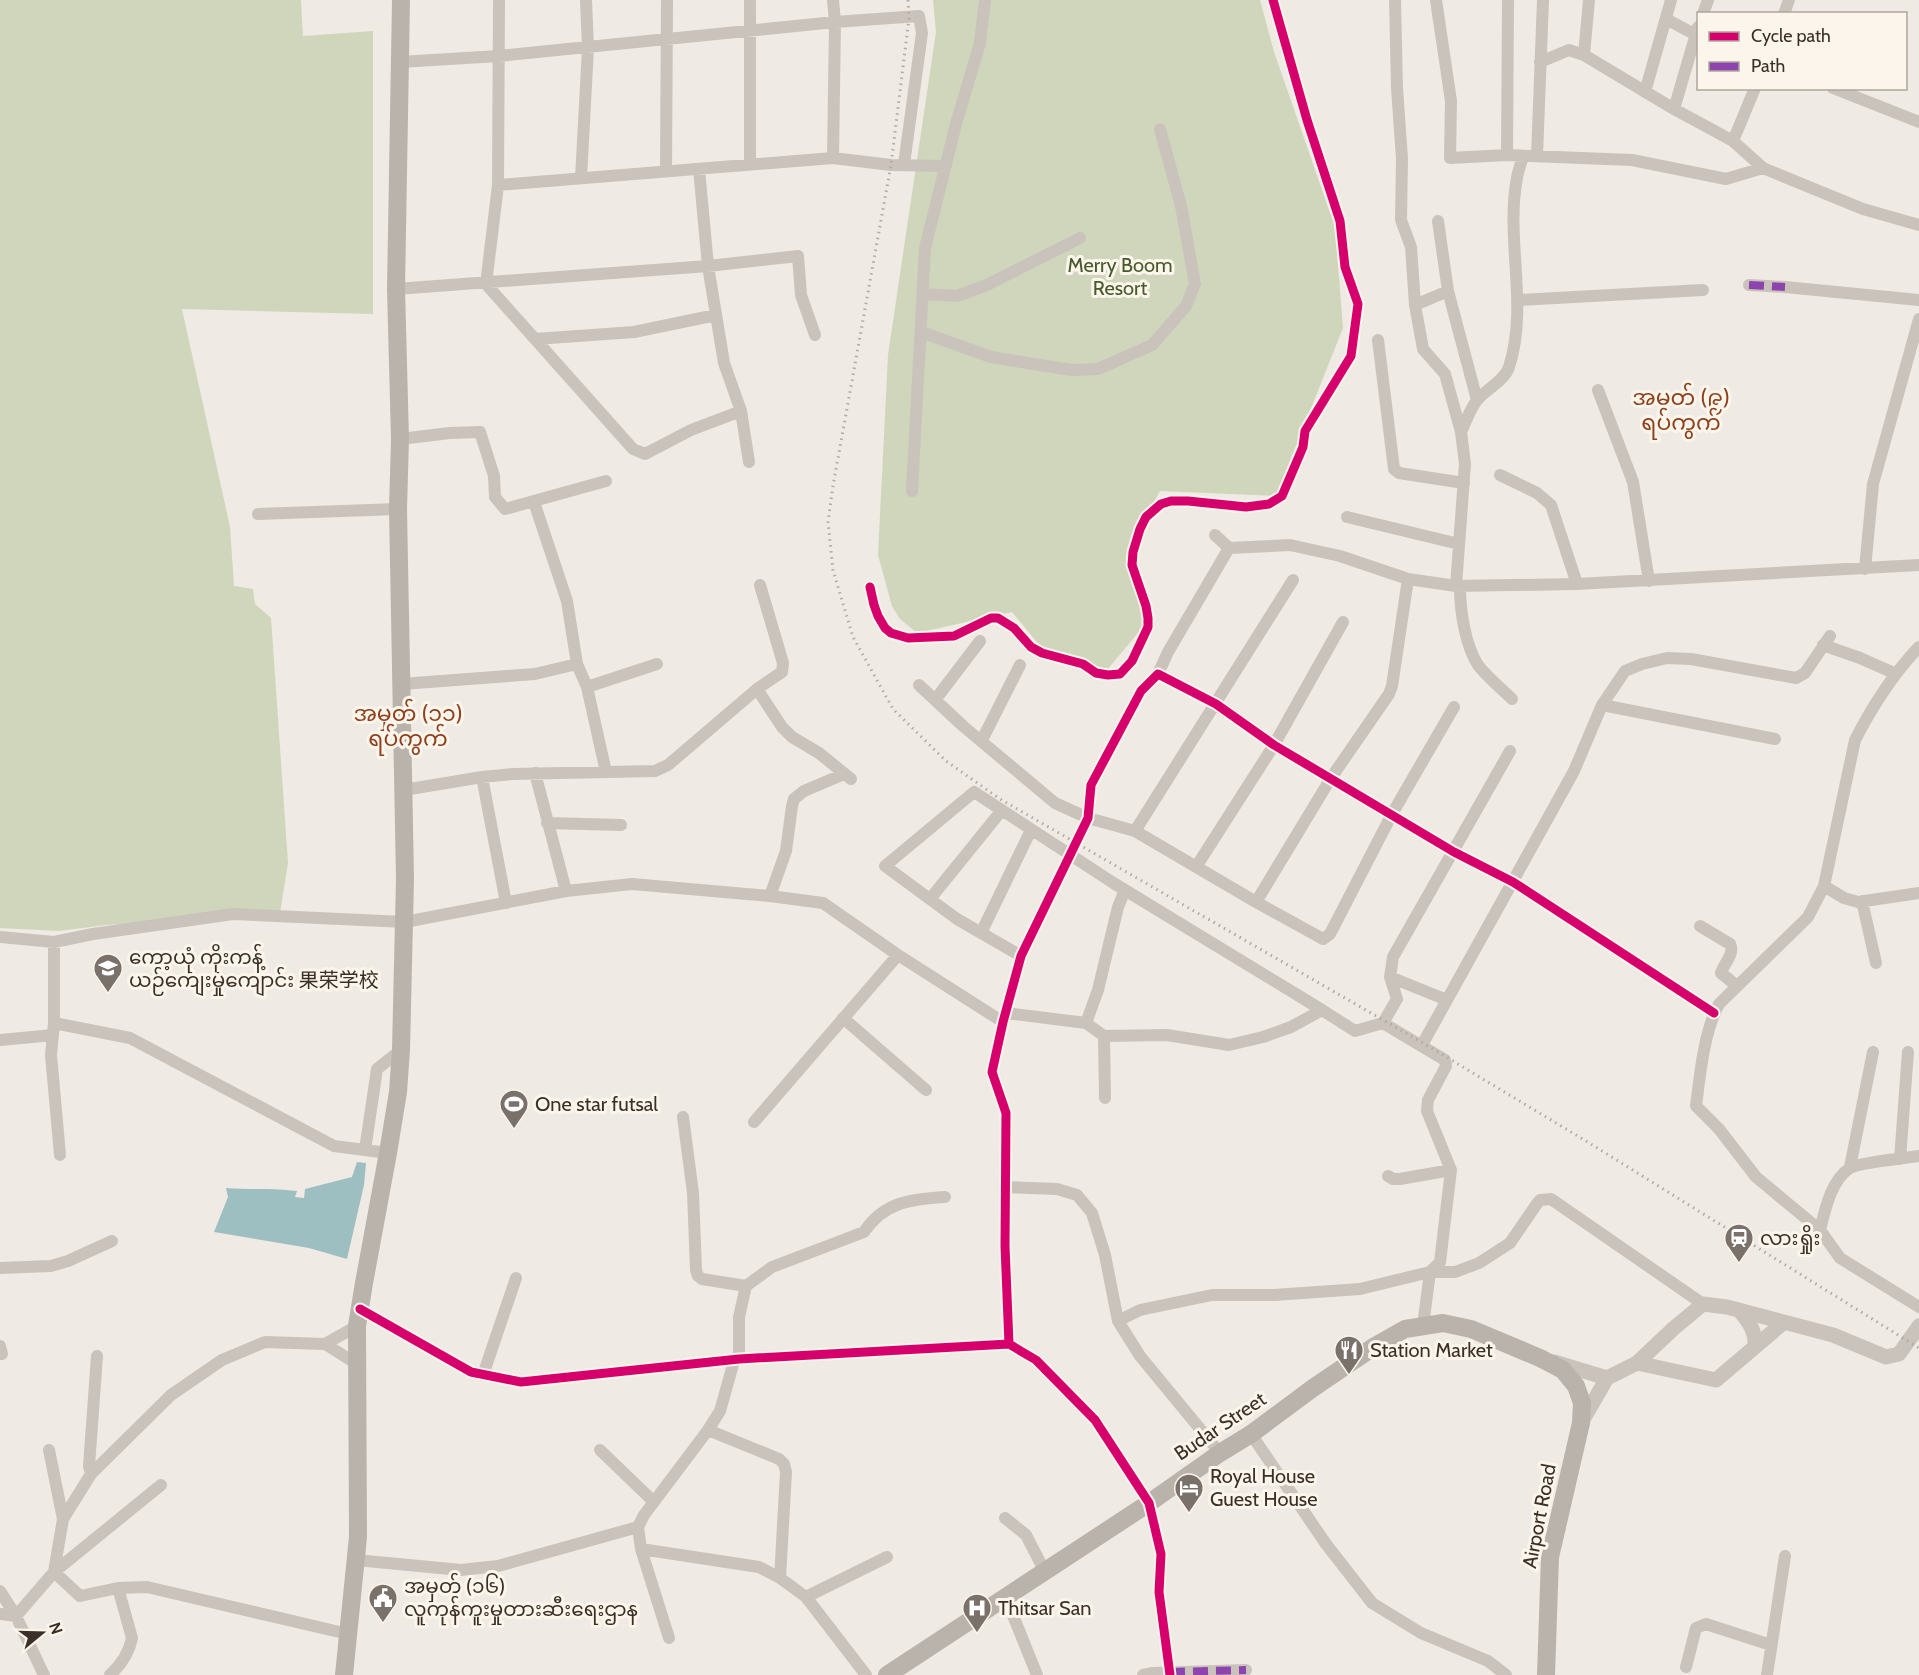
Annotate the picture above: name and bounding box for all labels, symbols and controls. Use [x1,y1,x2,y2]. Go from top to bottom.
legend [1697,12,1907,90]
text: Cycle path [1751,25,1831,47]
text: Path [1751,55,1785,77]
park label: Merry Boom Resort [1068,253,1172,300]
district label: အမှတ် (၉) ရပ်ကွက် [1632,382,1730,440]
district label: အမှတ် (၁၁) ရပ်ကွက် [353,698,463,756]
place label: ကော့ယုံ ကိုးကန့် ယဉ်ကျေးမှုကျောင်း 果荣学校 [129,943,379,996]
school or university icon: ကော့ယုံ ကိုးကန့် ယဉ်ကျေးမှုကျောင်း 果荣学校 [92,952,124,994]
sports icon: One star futsal [498,1088,530,1130]
place label: One star futsal [535,1092,658,1116]
station icon: လားရှိုး [1723,1222,1755,1264]
place label: လားရှိုး [1760,1224,1821,1254]
restaurant icon: Station Market [1333,1334,1365,1376]
place label: Station Market [1370,1338,1493,1362]
street label: Budar Street [1170,1386,1271,1465]
street label: Airport Road [1517,1462,1561,1570]
place label: Royal House Guest House [1210,1464,1317,1511]
hotel icon: Royal House Guest House [1173,1472,1205,1514]
place label: အမှတ် (၁၆) လူကုန်ကူးမှုတားဆီးရေးဌာန [404,1572,638,1626]
public building icon: အမှတ် (၁၆) လူကုန်ကူးမှုတားဆီးရေးဌာန [367,1582,399,1624]
hospital icon: Thitsar San [961,1592,993,1634]
place label: Thitsar San [998,1596,1092,1620]
north arrow [12,1603,72,1663]
text: N [45,1620,67,1637]

